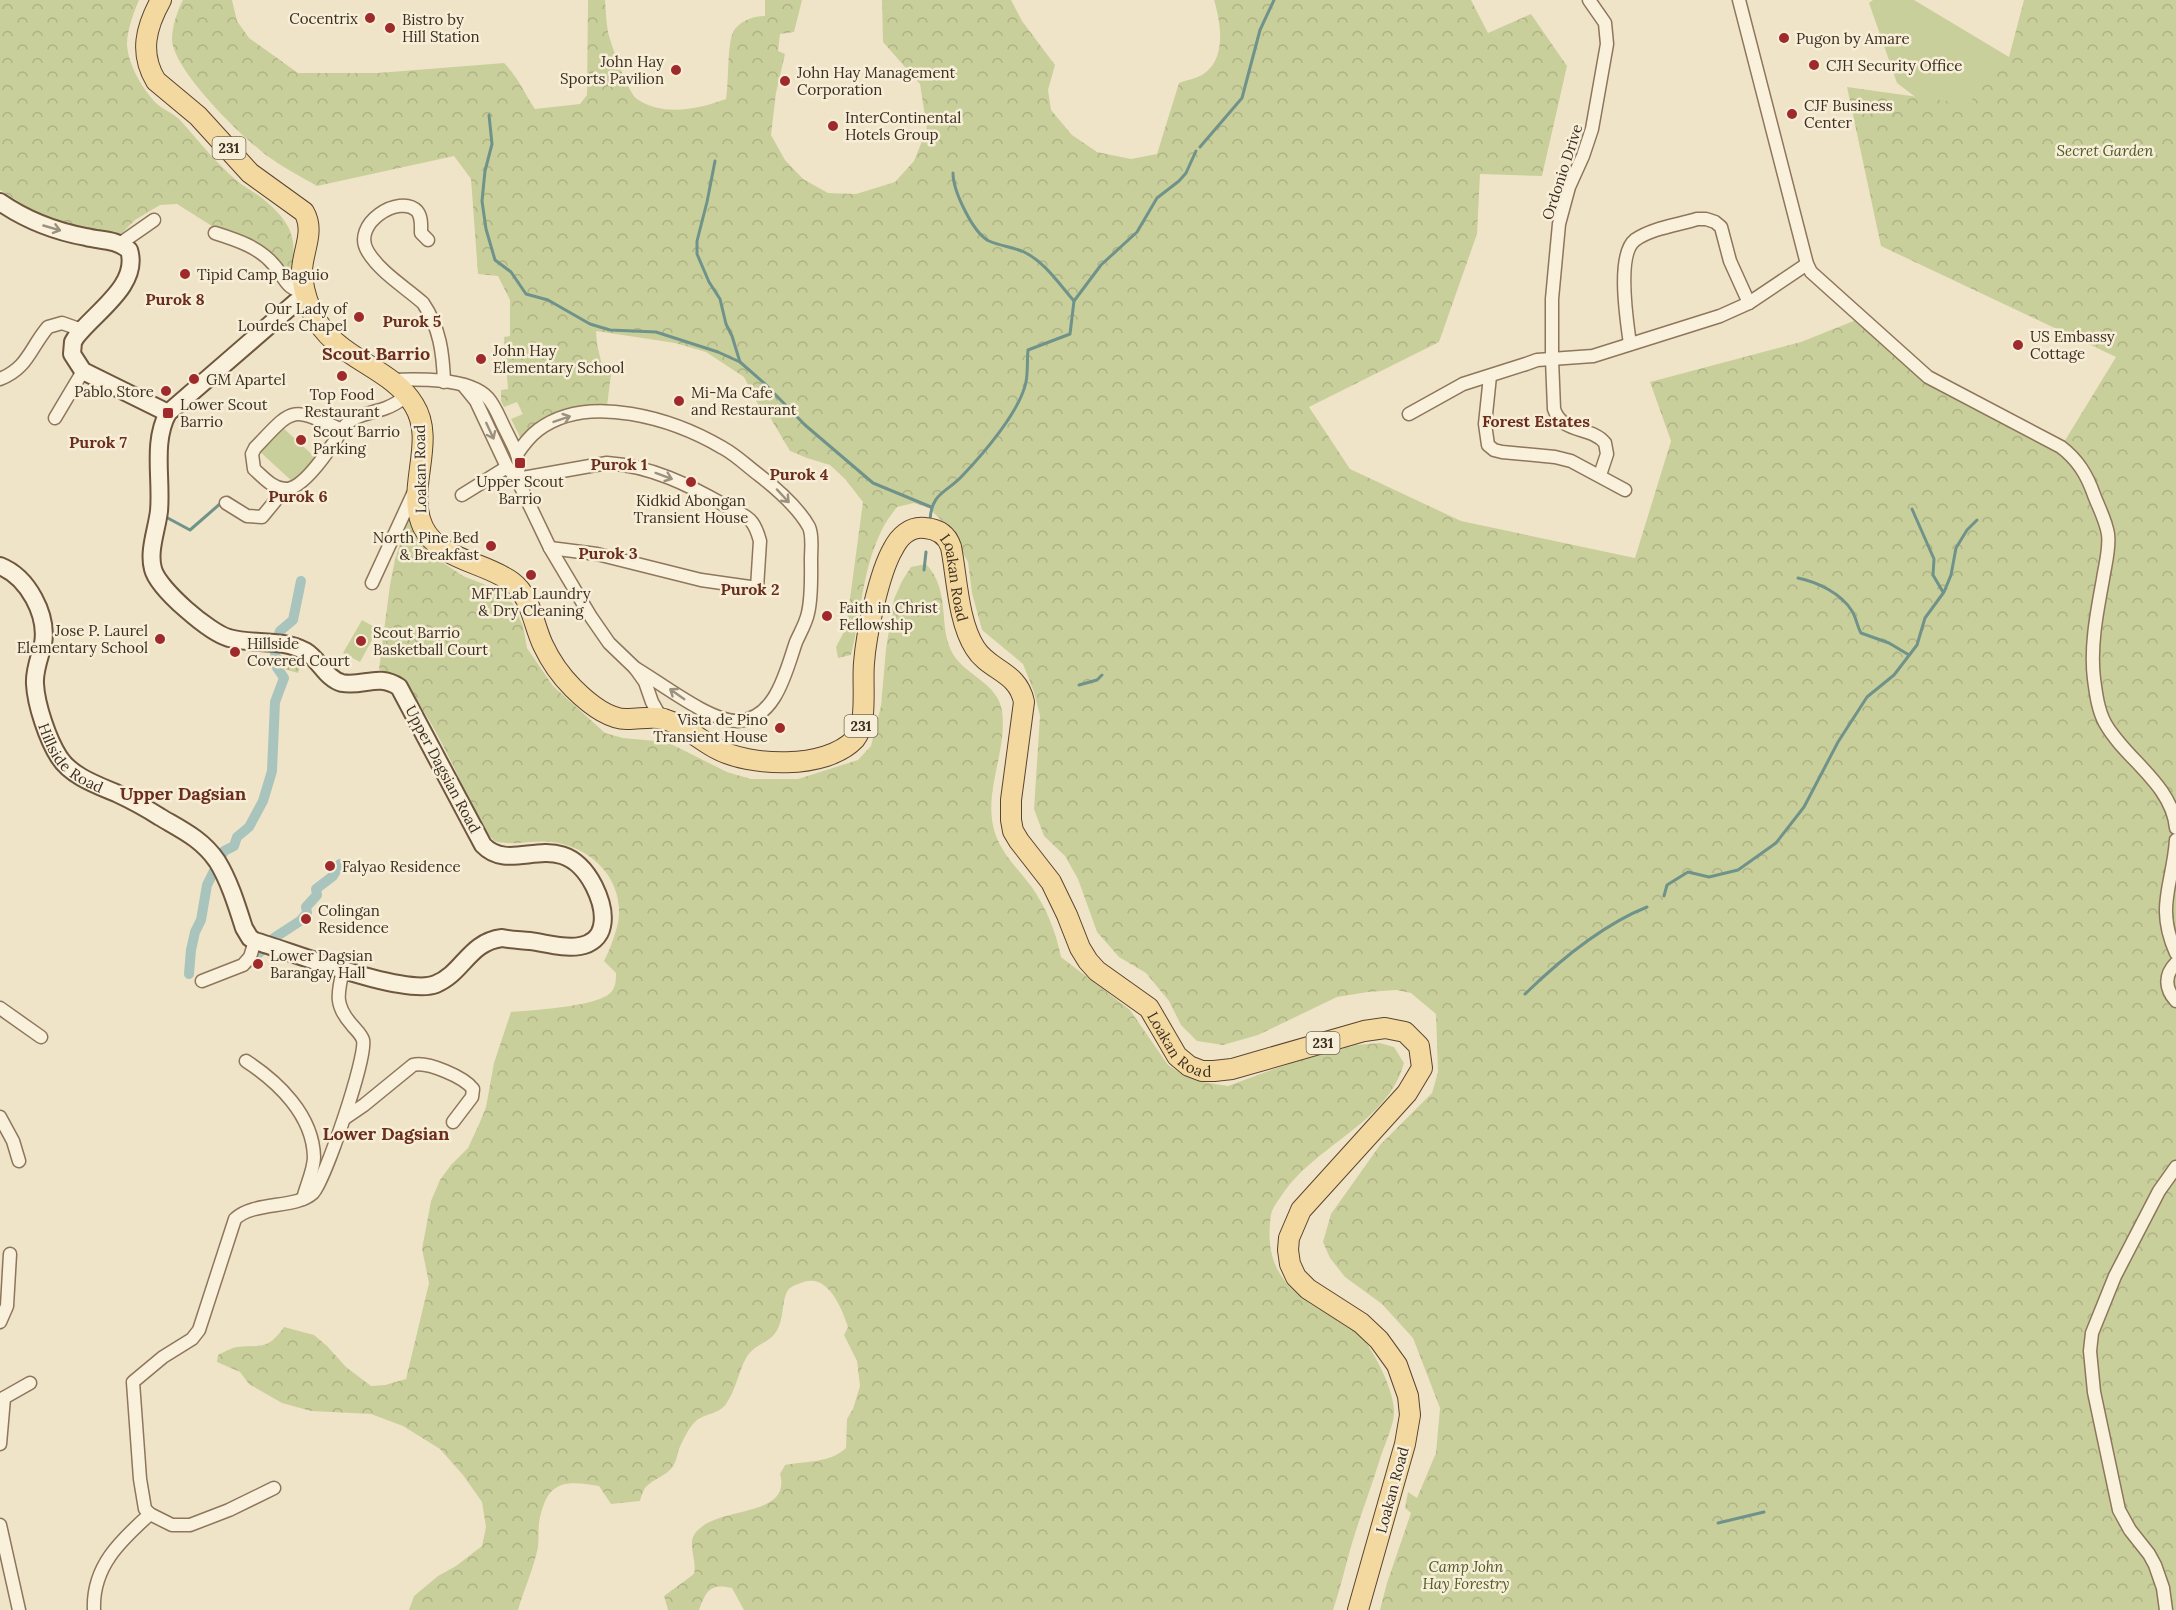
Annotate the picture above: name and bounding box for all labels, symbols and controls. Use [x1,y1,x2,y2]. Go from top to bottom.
place label: Cocentrix [289,9,358,28]
place label: Bistro by Hill Station [402,10,480,46]
marker: Cocentrix [363,11,377,25]
marker: Bistro by Hill Station [383,21,397,35]
place label: Pugon by Amare [1796,29,1910,48]
marker: Pugon by Amare [1777,31,1791,45]
place label: John Hay Sports Pavilion [560,52,664,88]
place label: CJH Security Office [1826,56,1962,75]
marker: CJH Security Office [1807,58,1821,72]
marker: John Hay Sports Pavilion [669,63,683,77]
place label: John Hay Management Corporation [796,63,956,99]
marker: John Hay Management Corporation [778,74,792,88]
place label: CJF Business Center [1804,96,1893,132]
marker: CJF Business Center [1785,107,1799,121]
place label: InterContinental Hotels Group [845,108,961,144]
marker: InterContinental Hotels Group [826,119,840,133]
street label: Ordonio Drive [1538,122,1586,222]
road number: 231 [212,137,246,159]
park label: Secret Garden [2057,141,2154,160]
one-way arrow [42,223,61,234]
place label: Tipid Camp Baguio [197,265,329,284]
marker: Tipid Camp Baguio [178,267,192,281]
district label: Purok 8 [145,289,205,309]
place label: Our Lady of Lourdes Chapel [238,299,348,335]
marker: Our Lady of Lourdes Chapel [352,310,366,324]
district label: Purok 5 [382,311,442,331]
place label: US Embassy Cottage [2030,327,2115,363]
marker: US Embassy Cottage [2011,338,2025,352]
place label: John Hay Elementary School [492,341,624,377]
district label: Scout Barrio [322,342,430,365]
marker: John Hay Elementary School [474,352,488,366]
marker: Top Food Restaurant [335,369,349,383]
place label: GM Apartel [206,370,286,389]
marker: GM Apartel [187,372,201,386]
place label: Pablo Store [74,382,154,401]
place label: Mi-Ma Cafe and Restaurant [691,383,797,419]
marker: Pablo Store [159,384,173,398]
place label: Top Food Restaurant [304,385,380,421]
marker: Mi-Ma Cafe and Restaurant [672,394,686,408]
place label: Lower Scout Barrio [180,395,268,431]
marker: Lower Scout Barrio [161,406,175,420]
district label: Forest Estates [1482,411,1590,431]
one-way arrow [552,413,571,424]
place label: Scout Barrio Parking [313,422,400,458]
one-way arrow [485,422,497,440]
street label: Loakan Road [410,424,430,514]
district label: Purok 7 [69,432,127,452]
marker: Scout Barrio Parking [294,433,308,447]
district label: Purok 1 [591,454,647,474]
marker: Upper Scout Barrio [513,456,527,470]
district label: Purok 4 [769,464,829,484]
one-way arrow [654,471,673,482]
place label: Upper Scout Barrio [476,472,564,508]
marker: Kidkid Abongan Transient House [684,475,698,489]
district label: Purok 6 [268,486,328,506]
one-way arrow [776,489,790,504]
place label: Kidkid Abongan Transient House [634,491,748,527]
place label: North Pine Bed & Breakfast [373,528,479,564]
street label: Loakan Road [937,529,973,623]
marker: North Pine Bed & Breakfast [484,539,498,553]
district label: Purok 3 [578,543,638,563]
marker: MFTLab Laundry & Dry Cleaning [524,568,538,582]
district label: Purok 2 [721,579,779,599]
place label: MFTLab Laundry & Dry Cleaning [471,584,591,620]
place label: Faith in Christ Fellowship [839,598,938,634]
marker: Faith in Christ Fellowship [820,609,834,623]
place label: Jose P. Laurel Elementary School [17,621,148,657]
place label: Scout Barrio Basketball Court [373,623,488,659]
marker: Jose P. Laurel Elementary School [153,632,167,646]
place label: Hillside Covered Court [247,634,350,670]
marker: Scout Barrio Basketball Court [354,634,368,648]
marker: Hillside Covered Court [228,645,242,659]
one-way arrow [669,688,685,700]
street label: Upper Dagsian Road [401,702,485,836]
place label: Vista de Pino Transient House [653,710,768,746]
road number: 231 [844,715,878,737]
street label: Hillside Road [35,720,107,796]
marker: Vista de Pino Transient House [773,721,787,735]
district label: Upper Dagsian [120,782,247,805]
place label: Falyao Residence [342,857,461,876]
marker: Falyao Residence [323,859,337,873]
place label: Colingan Residence [318,901,389,937]
marker: Colingan Residence [299,912,313,926]
place label: Lower Dagsian Barangay Hall [270,946,373,982]
marker: Lower Dagsian Barangay Hall [251,957,265,971]
street label: Loakan Road [1144,1008,1211,1081]
road number: 231 [1306,1032,1340,1054]
district label: Lower Dagsian [323,1122,450,1145]
street label: Loakan Road [1371,1445,1413,1535]
park label: Camp John Hay Forestry [1422,1557,1510,1593]

